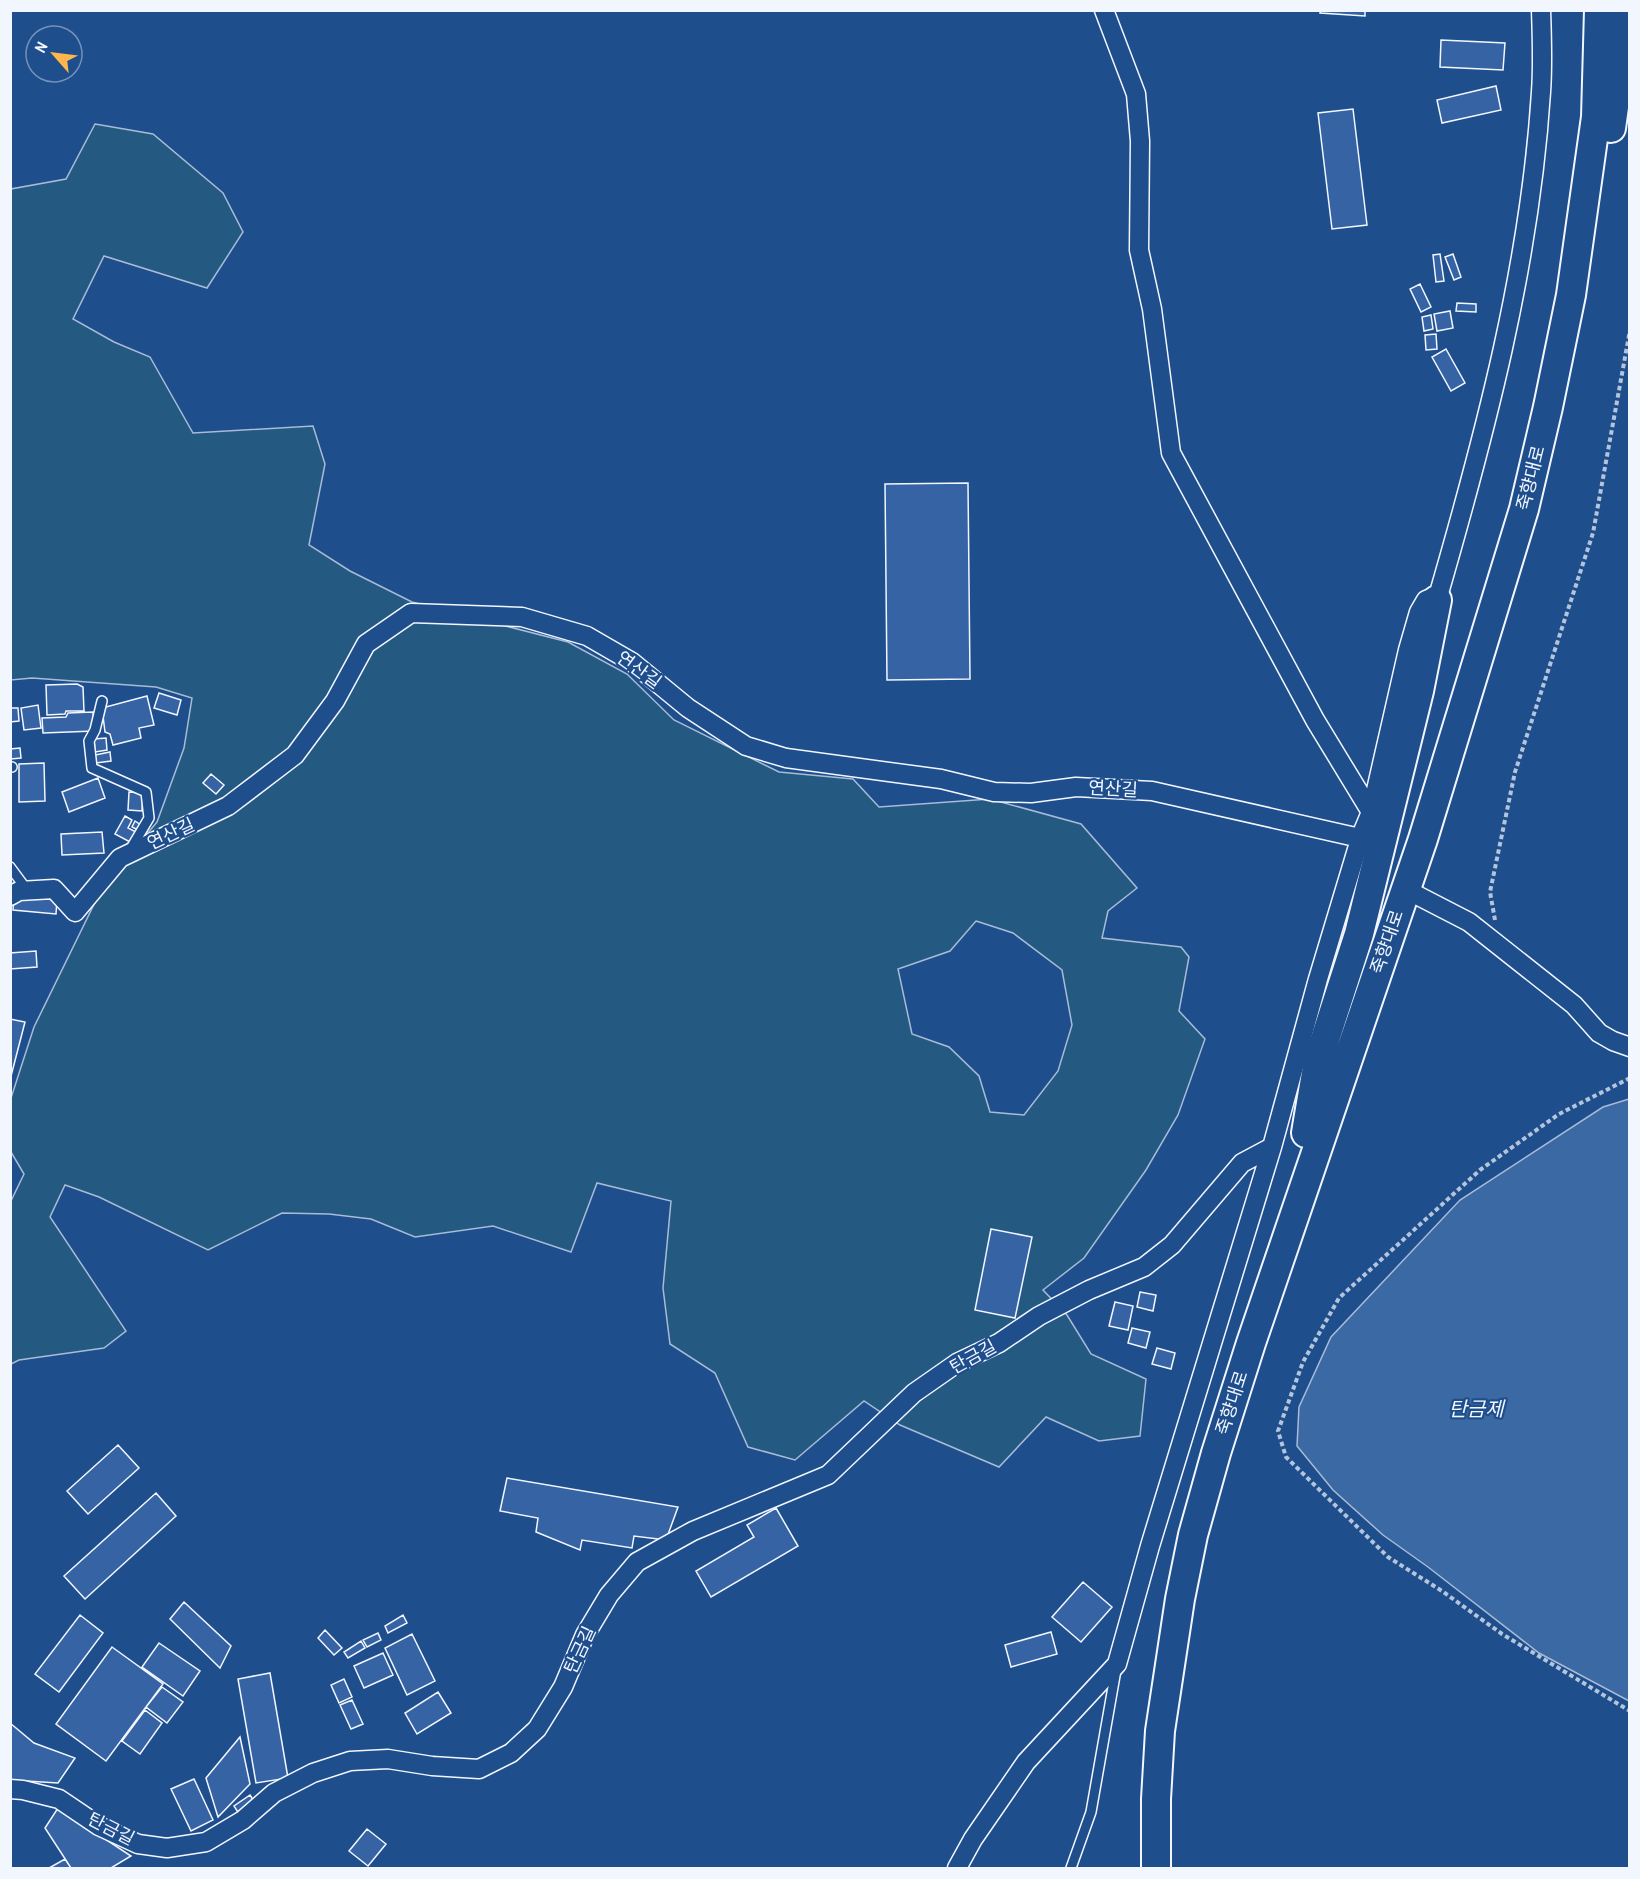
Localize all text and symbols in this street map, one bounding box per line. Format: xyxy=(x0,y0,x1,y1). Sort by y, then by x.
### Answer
north arrow xyxy=(24,24,84,84)
text: N xyxy=(29,38,53,56)
street label: 죽향대로 xyxy=(1510,443,1551,513)
street label: 연산길 xyxy=(612,645,667,694)
street label: 연산길 xyxy=(1088,775,1138,802)
street label: 연산길 xyxy=(143,812,199,855)
street label: 죽향대로 xyxy=(1364,906,1409,977)
street label: 탄금길 xyxy=(945,1334,1001,1380)
street label: 죽향대로 xyxy=(1209,1367,1254,1438)
water label: 탄금제 xyxy=(1448,1395,1506,1422)
street label: 탄금길 xyxy=(558,1622,601,1678)
street label: 탄금길 xyxy=(83,1806,139,1851)

